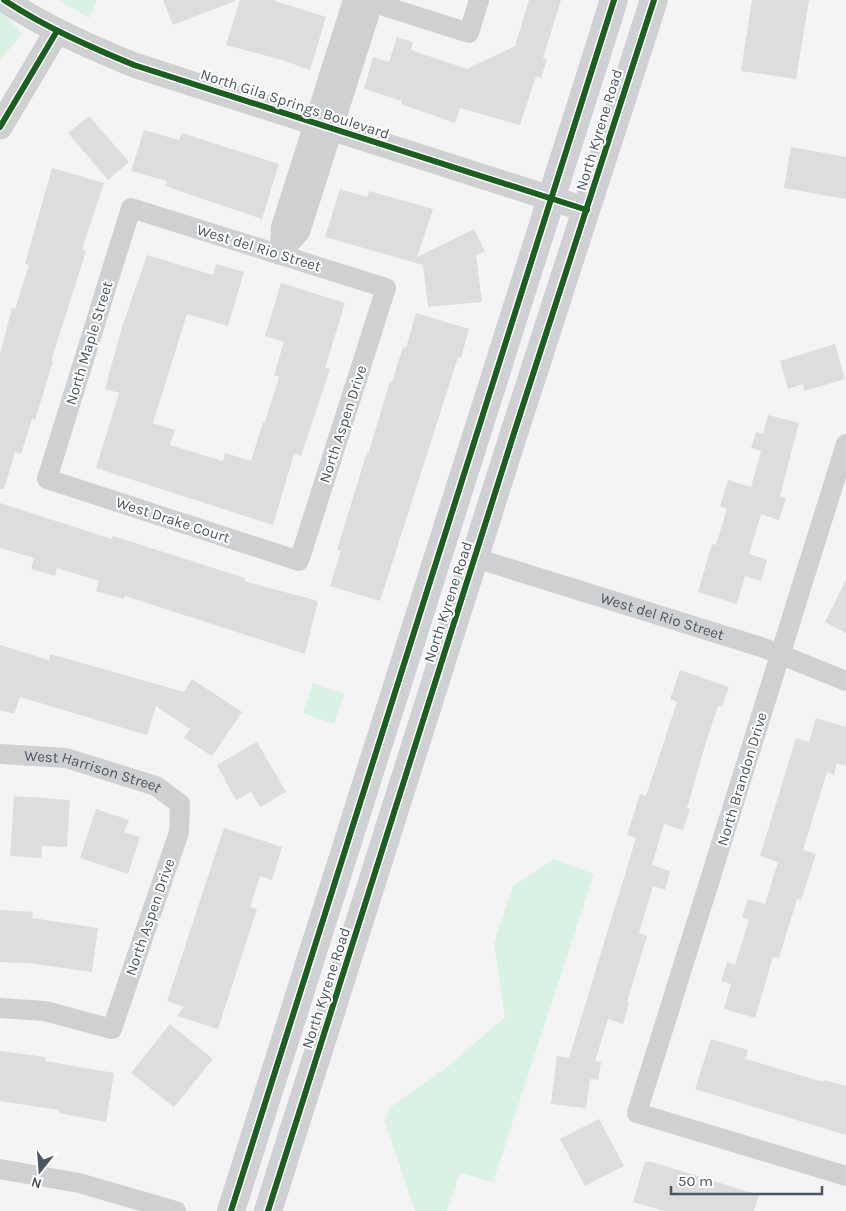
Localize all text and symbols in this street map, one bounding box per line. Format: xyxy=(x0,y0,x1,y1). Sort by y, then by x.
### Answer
street label: North Gila Springs Boulevard xyxy=(198,65,392,143)
street label: North Kyrene Road xyxy=(572,67,626,193)
street label: West del Rio Street xyxy=(195,221,323,276)
street label: North Maple Street xyxy=(62,279,116,407)
street label: North Aspen Drive xyxy=(315,363,371,485)
street label: West Drake Court xyxy=(114,493,232,547)
street label: North Kyrene Road xyxy=(420,539,476,665)
street label: West del Rio Street xyxy=(598,589,727,644)
street label: North Brandon Drive xyxy=(713,710,771,848)
street label: West Harrison Street xyxy=(24,746,166,797)
street label: North Aspen Drive xyxy=(122,856,178,978)
street label: North Kyrene Road xyxy=(298,925,354,1051)
north arrow xyxy=(15,1146,65,1196)
scale bar xyxy=(671,1164,822,1196)
text: 50 m xyxy=(678,1172,713,1190)
text: N xyxy=(29,1173,44,1193)

